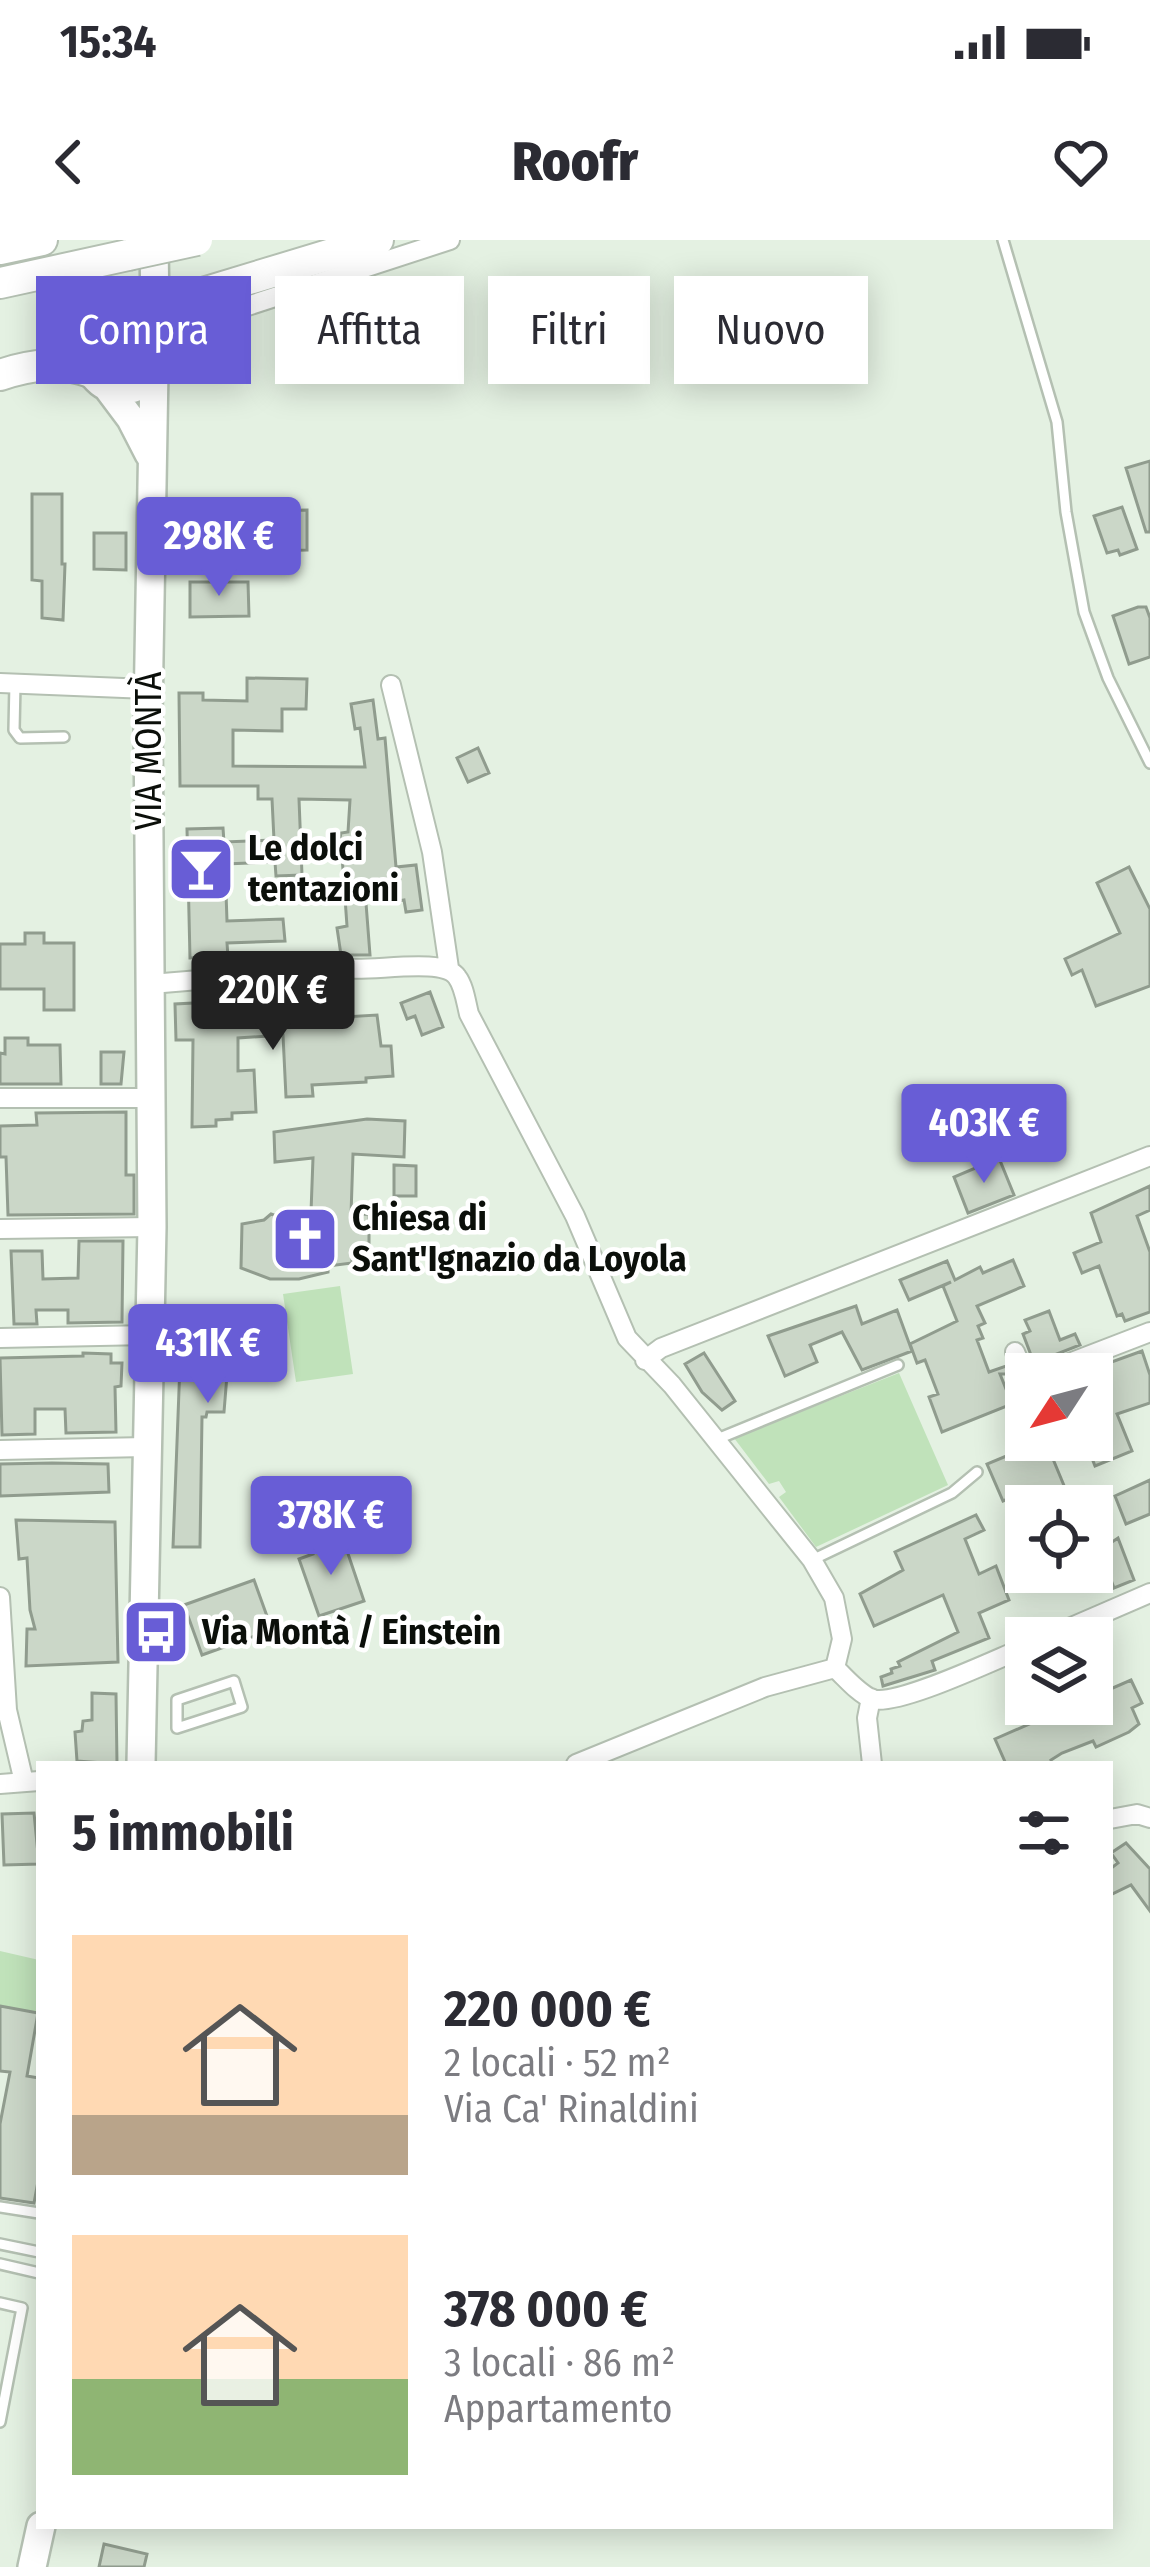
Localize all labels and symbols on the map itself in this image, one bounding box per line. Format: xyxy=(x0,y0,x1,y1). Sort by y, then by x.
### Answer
pin: 298K € xyxy=(121,497,317,599)
street label: VIA MONTÀ xyxy=(126,672,171,830)
place label: Le dolci tentazioni xyxy=(248,826,399,911)
bar icon: Le dolci tentazioni xyxy=(166,834,236,904)
pin: 220K € xyxy=(175,951,371,1053)
pin: 403K € xyxy=(886,1084,1082,1186)
place label: Chiesa di Sant'Ignazio da Loyola xyxy=(352,1196,687,1281)
church icon: Chiesa di Sant'Ignazio da Loyola xyxy=(270,1204,340,1274)
pin: 431K € xyxy=(110,1304,306,1406)
north arrow xyxy=(1005,1353,1113,1461)
pin: 378K € xyxy=(233,1476,429,1578)
bus stop icon: Via Montà / Einstein xyxy=(121,1597,191,1667)
place label: Via Montà / Einstein xyxy=(201,1610,501,1654)

